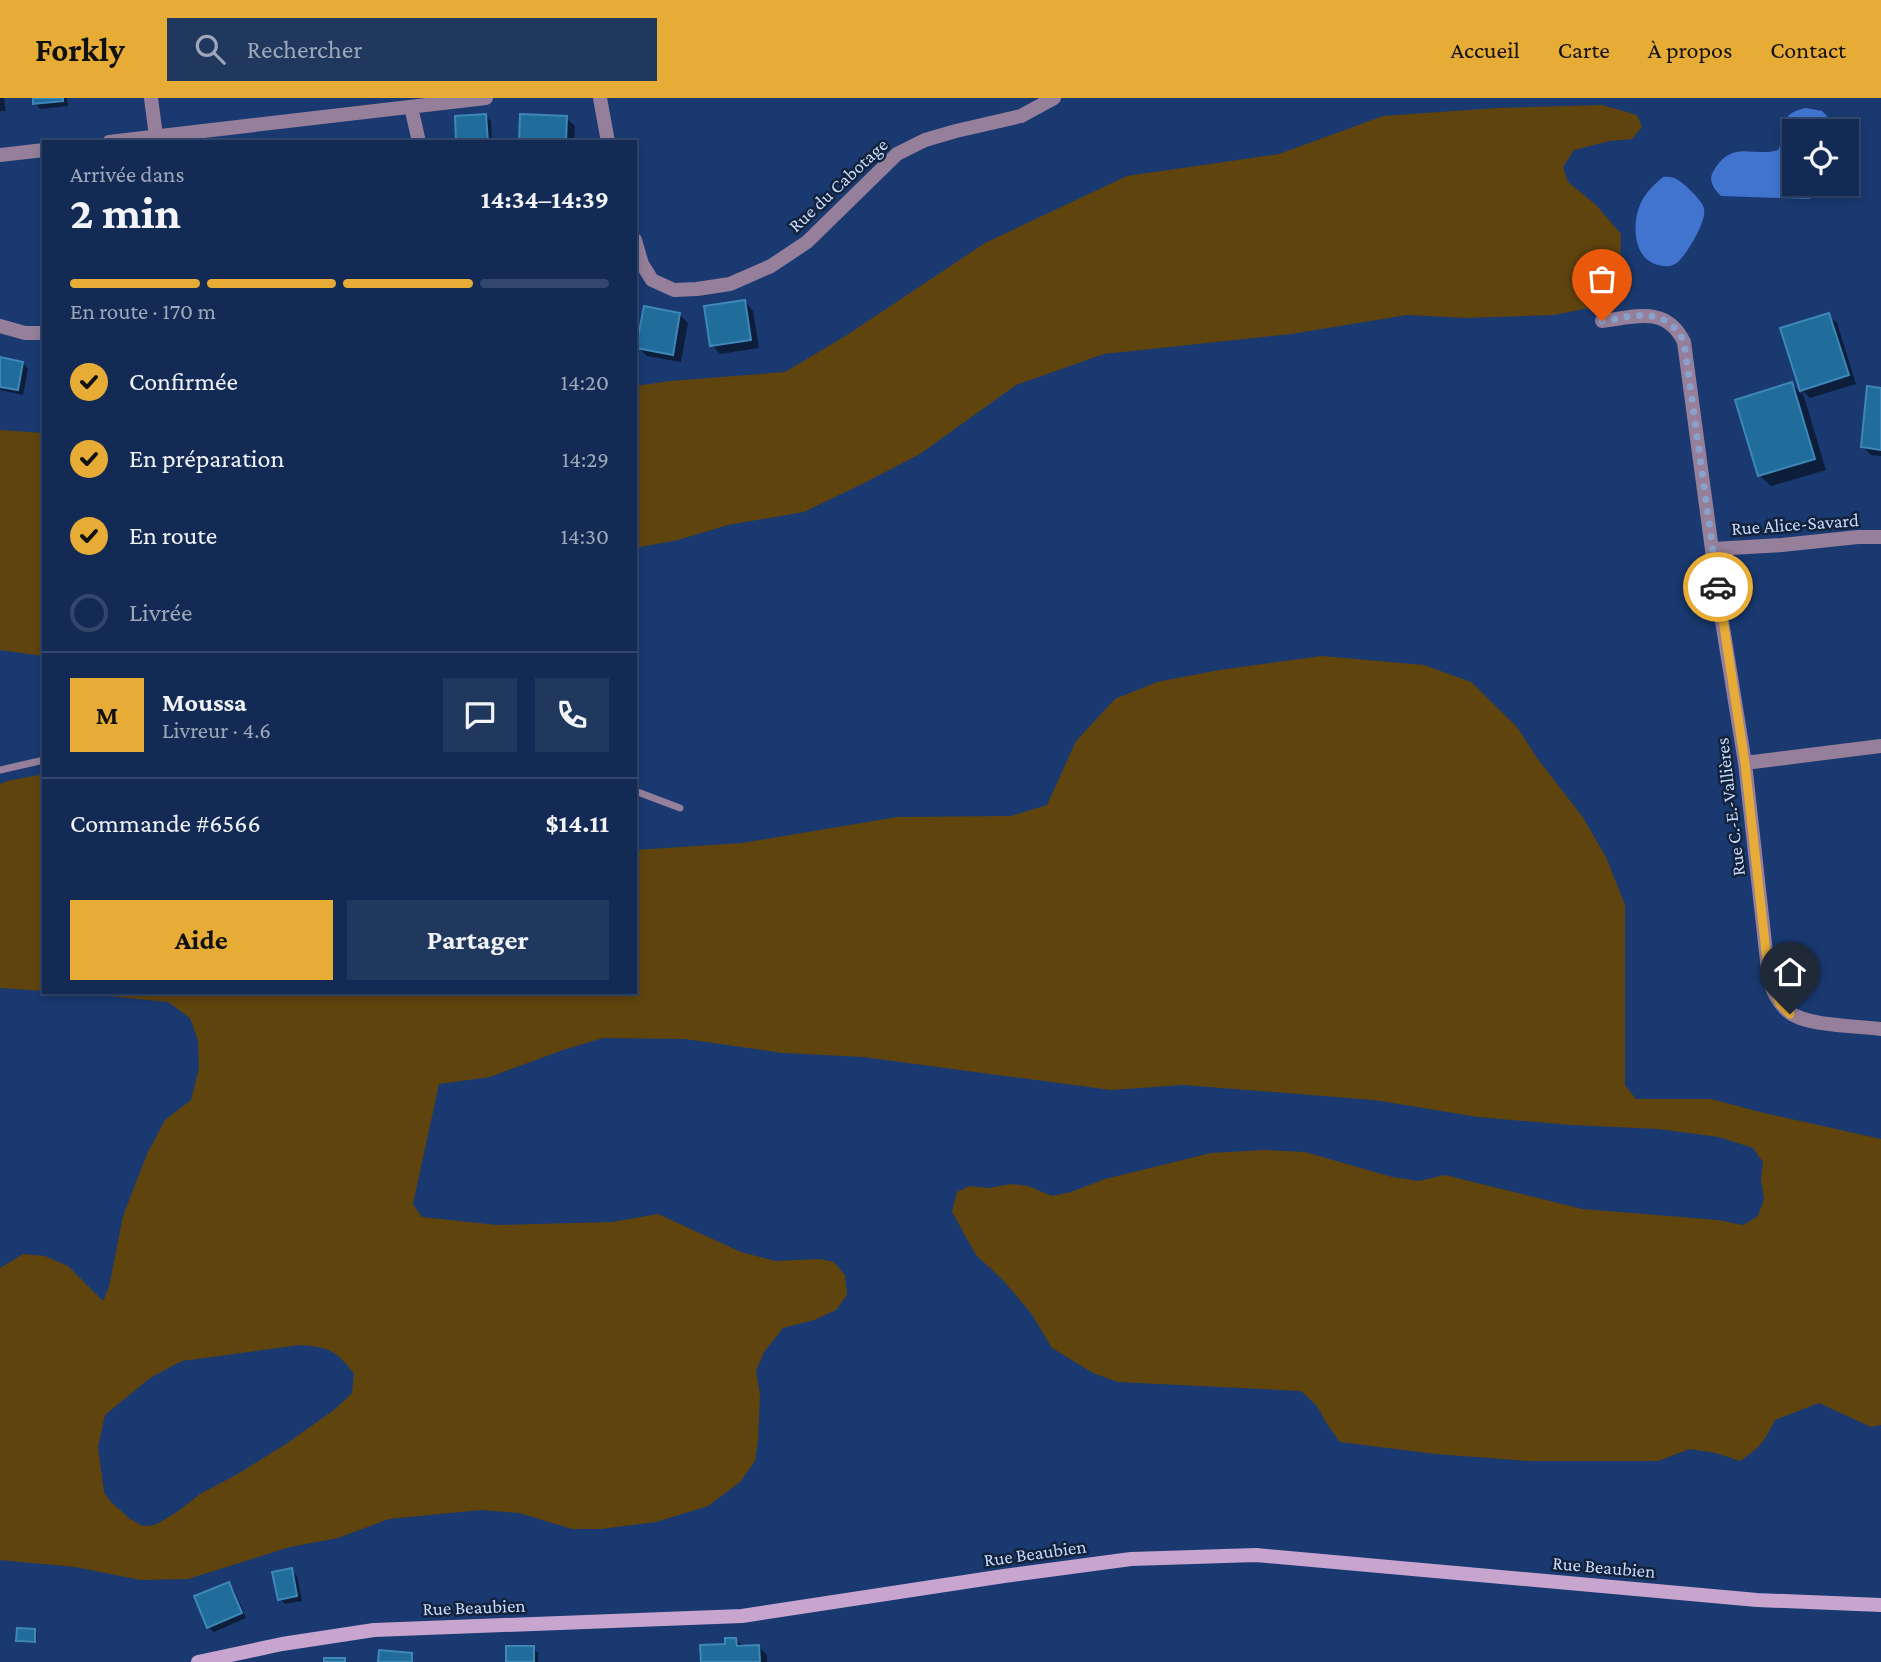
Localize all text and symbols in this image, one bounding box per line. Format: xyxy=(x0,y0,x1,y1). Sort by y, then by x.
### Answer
search box xyxy=(167,18,657,81)
icon: search xyxy=(191,30,229,68)
text: Forkly xyxy=(35,31,125,68)
text: Rechercher xyxy=(247,35,362,64)
text: Accueil xyxy=(1450,36,1520,63)
text: Carte xyxy=(1558,36,1610,63)
text: À propos xyxy=(1648,36,1732,63)
text: Contact xyxy=(1770,36,1846,63)
map controls xyxy=(1782,119,1859,196)
button: locate xyxy=(1782,119,1859,196)
street label: Rue du Cabotage xyxy=(784,134,892,236)
text: Arrivée dans xyxy=(70,161,185,187)
text: 14:34–14:39 xyxy=(481,185,609,214)
text: 2 min xyxy=(70,187,181,238)
pin xyxy=(1572,249,1632,321)
icon: bag xyxy=(1583,260,1621,298)
text: En route · 170 m xyxy=(70,298,216,324)
icon: check xyxy=(70,363,108,401)
text: Confirmée xyxy=(129,367,238,396)
text: 14:20 xyxy=(560,369,609,395)
icon: check xyxy=(70,440,108,478)
text: En préparation xyxy=(129,444,284,473)
text: 14:29 xyxy=(562,446,609,472)
street label: Rue Alice-Savard xyxy=(1731,509,1859,539)
icon: check xyxy=(70,517,108,555)
text: En route xyxy=(129,521,217,550)
text: 14:30 xyxy=(560,523,609,549)
courier xyxy=(1683,552,1753,622)
icon: car xyxy=(1699,568,1737,606)
text: Livrée xyxy=(129,598,192,627)
button: chat xyxy=(443,678,517,752)
button: phone xyxy=(535,678,609,752)
text: Moussa xyxy=(162,688,247,717)
text: M xyxy=(96,701,118,730)
text: Livreur · 4.6 xyxy=(162,717,271,743)
street label: Rue C.-E.-Vallières xyxy=(1711,737,1749,877)
text: Commande #6566 xyxy=(70,809,261,838)
text: $14.11 xyxy=(546,809,609,838)
button: Aide xyxy=(70,900,333,980)
button: Partager xyxy=(347,900,609,980)
pin xyxy=(1760,942,1820,1014)
icon: home xyxy=(1771,953,1809,991)
street label: Rue Beaubien xyxy=(982,1535,1088,1571)
street label: Rue Beaubien xyxy=(1552,1552,1656,1582)
street label: Rue Beaubien xyxy=(422,1595,526,1619)

